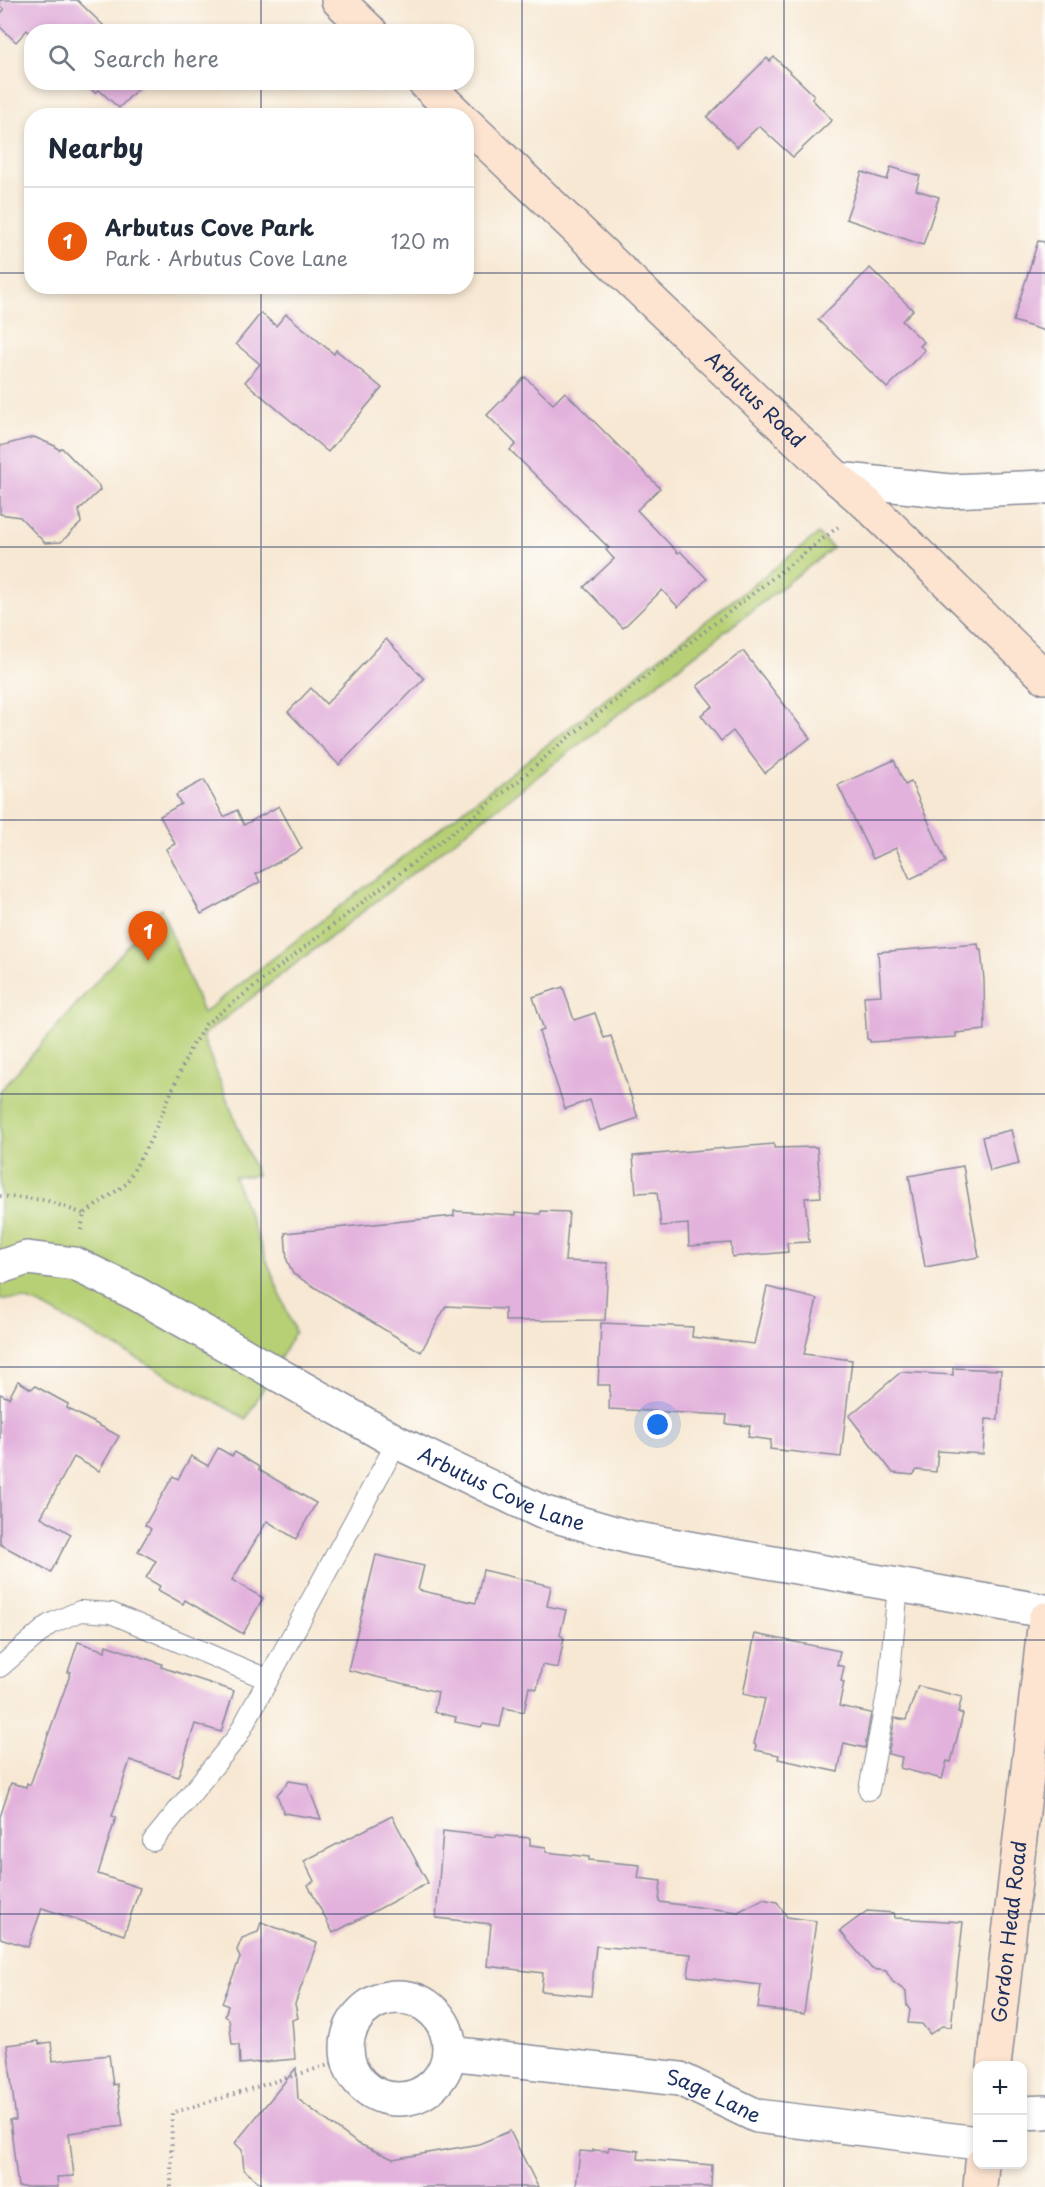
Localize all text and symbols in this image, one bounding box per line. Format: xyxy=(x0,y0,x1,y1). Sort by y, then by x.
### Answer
search box xyxy=(24,24,474,90)
icon: search xyxy=(45,41,78,74)
text: Search here xyxy=(93,41,219,74)
text: Nearby xyxy=(48,128,143,167)
text: Arbutus Cove Park xyxy=(105,210,314,243)
text: 1 xyxy=(63,226,72,256)
text: 120 m xyxy=(391,226,450,256)
text: Park · Arbutus Cove Lane xyxy=(105,243,348,273)
street label: Arbutus Road xyxy=(699,344,812,454)
pin: 1 xyxy=(128,912,168,961)
your location xyxy=(643,1410,672,1439)
street label: Arbutus Cove Lane xyxy=(414,1439,589,1538)
street label: Gordon Head Road xyxy=(983,1839,1034,2024)
map controls xyxy=(973,2061,1027,2169)
button: + xyxy=(973,2061,1027,2115)
street label: Sage Lane xyxy=(665,2062,766,2130)
button: − xyxy=(973,2115,1027,2169)

